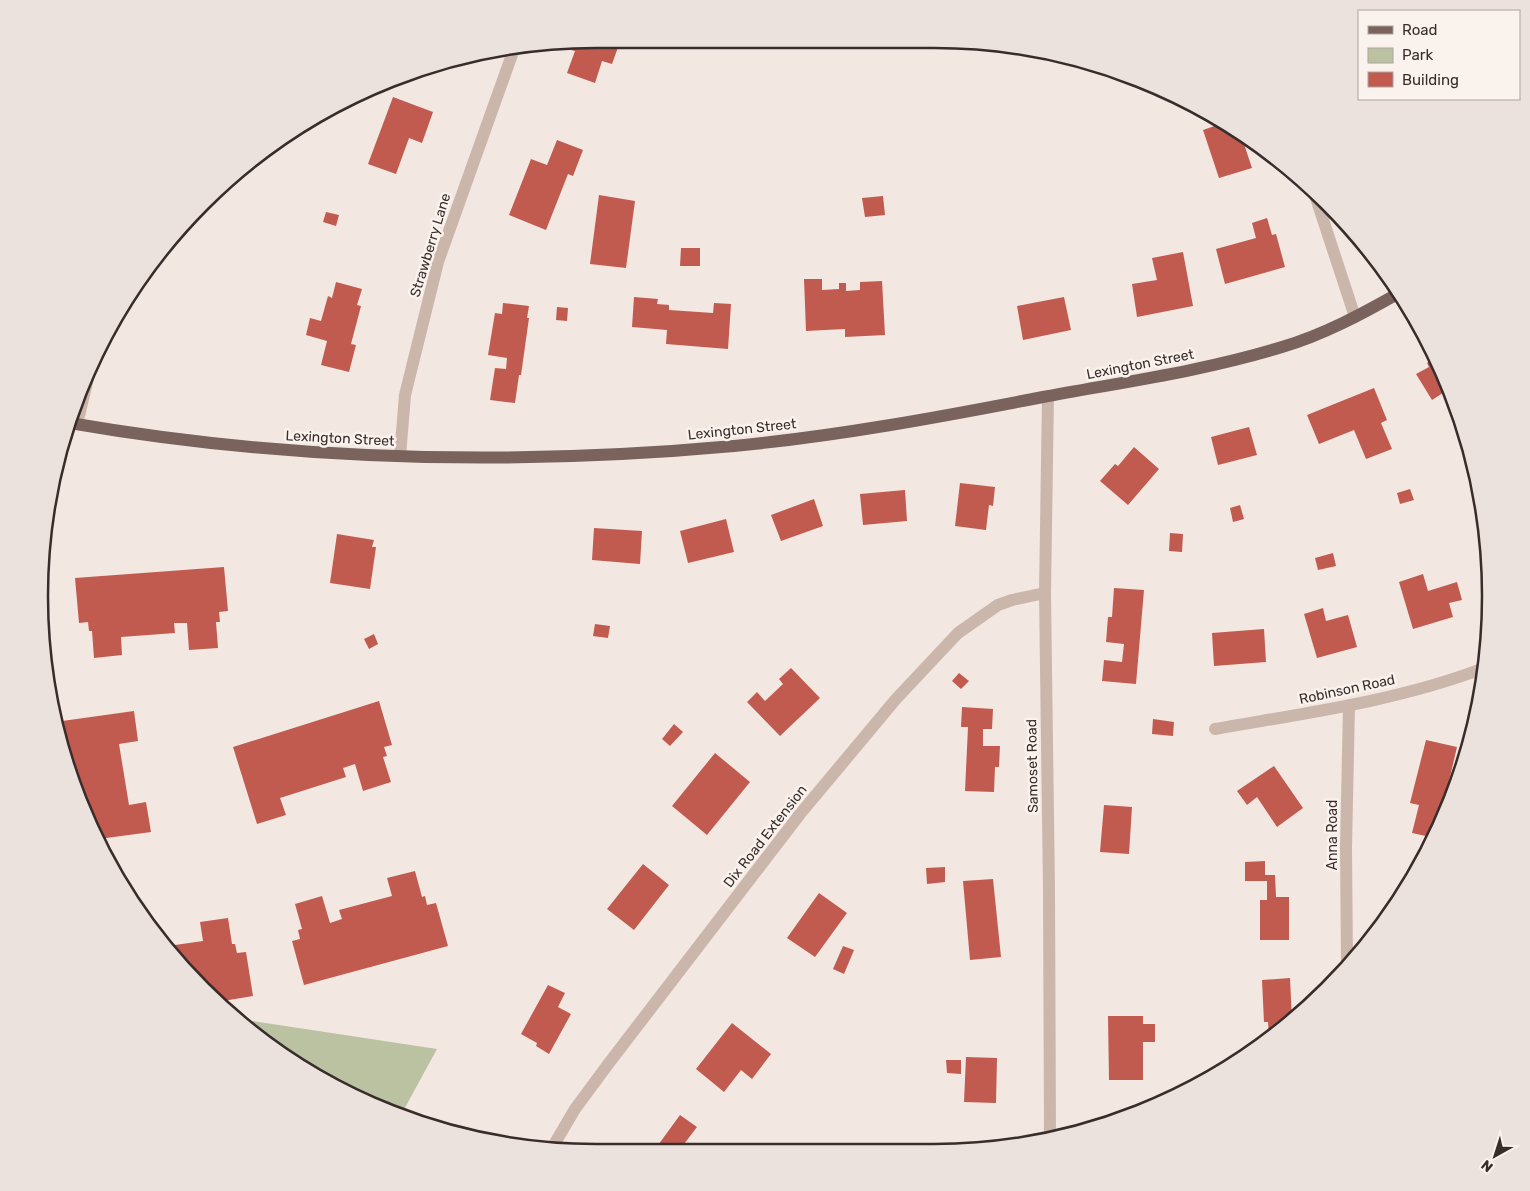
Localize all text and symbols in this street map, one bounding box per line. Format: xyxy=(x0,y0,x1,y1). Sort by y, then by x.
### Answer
legend xyxy=(1358,10,1520,100)
text: Road xyxy=(1402,21,1438,39)
text: Park xyxy=(1402,46,1433,64)
text: Building xyxy=(1402,71,1459,89)
street label: Strawberry Lane xyxy=(407,191,454,299)
street label: Lexington Street xyxy=(1085,346,1196,383)
street label: Lexington Street xyxy=(687,415,798,444)
street label: Lexington Street xyxy=(285,427,395,450)
street label: Robinson Road xyxy=(1298,671,1397,708)
street label: Samoset Road xyxy=(1023,719,1042,813)
street label: Dix Road Extension xyxy=(720,782,811,891)
street label: Anna Road xyxy=(1324,800,1341,870)
north arrow xyxy=(1470,1131,1520,1181)
text: N xyxy=(1478,1156,1496,1175)

